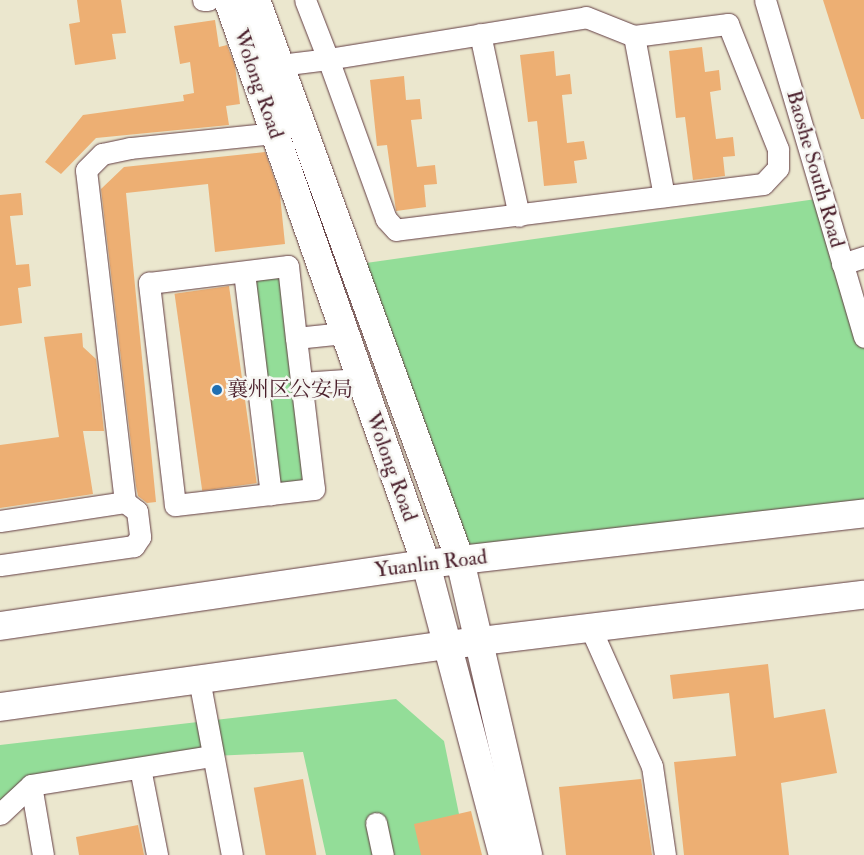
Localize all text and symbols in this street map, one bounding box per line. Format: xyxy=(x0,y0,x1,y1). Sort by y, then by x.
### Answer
street label: Wolong Road xyxy=(227,26,289,142)
street label: Baoshe South Road xyxy=(780,87,850,251)
place label: 襄州区公安局 xyxy=(227,377,353,403)
marker: 襄州区公安局 xyxy=(211,384,223,396)
street label: Wolong Road xyxy=(360,409,422,525)
street label: Yuanlin Road xyxy=(373,545,489,583)

